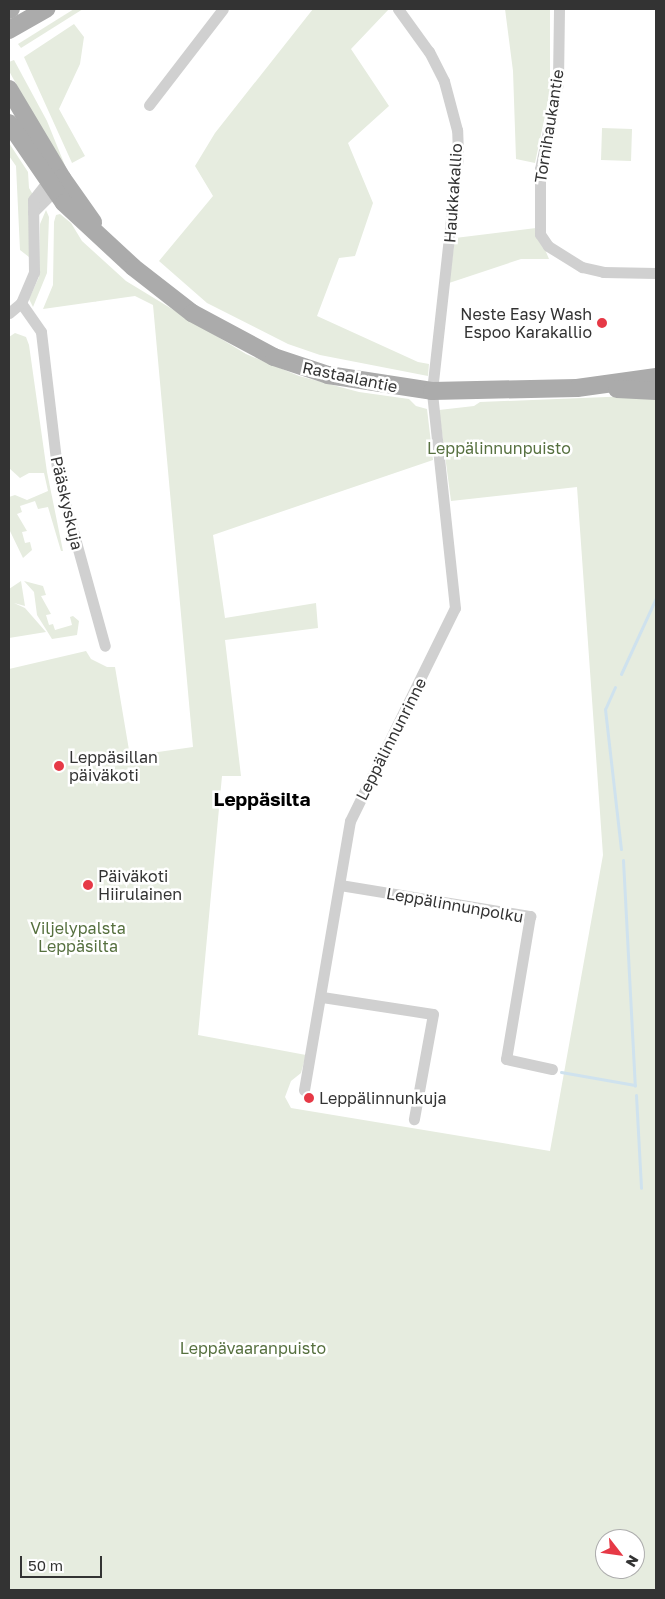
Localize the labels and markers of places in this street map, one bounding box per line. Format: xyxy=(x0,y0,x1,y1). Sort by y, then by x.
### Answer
place label: Neste Easy Wash Espoo Karakallio xyxy=(460,304,592,342)
marker: Neste Easy Wash Espoo Karakallio xyxy=(596,317,608,329)
place label: Leppäsillan päiväkoti xyxy=(69,747,158,785)
marker: Leppäsillan päiväkoti xyxy=(53,760,65,772)
place label: Päiväkoti Hiirulainen xyxy=(98,866,182,904)
marker: Päiväkoti Hiirulainen xyxy=(82,879,94,891)
place label: Leppälinnunkuja xyxy=(319,1088,447,1108)
marker: Leppälinnunkuja xyxy=(303,1092,315,1104)

